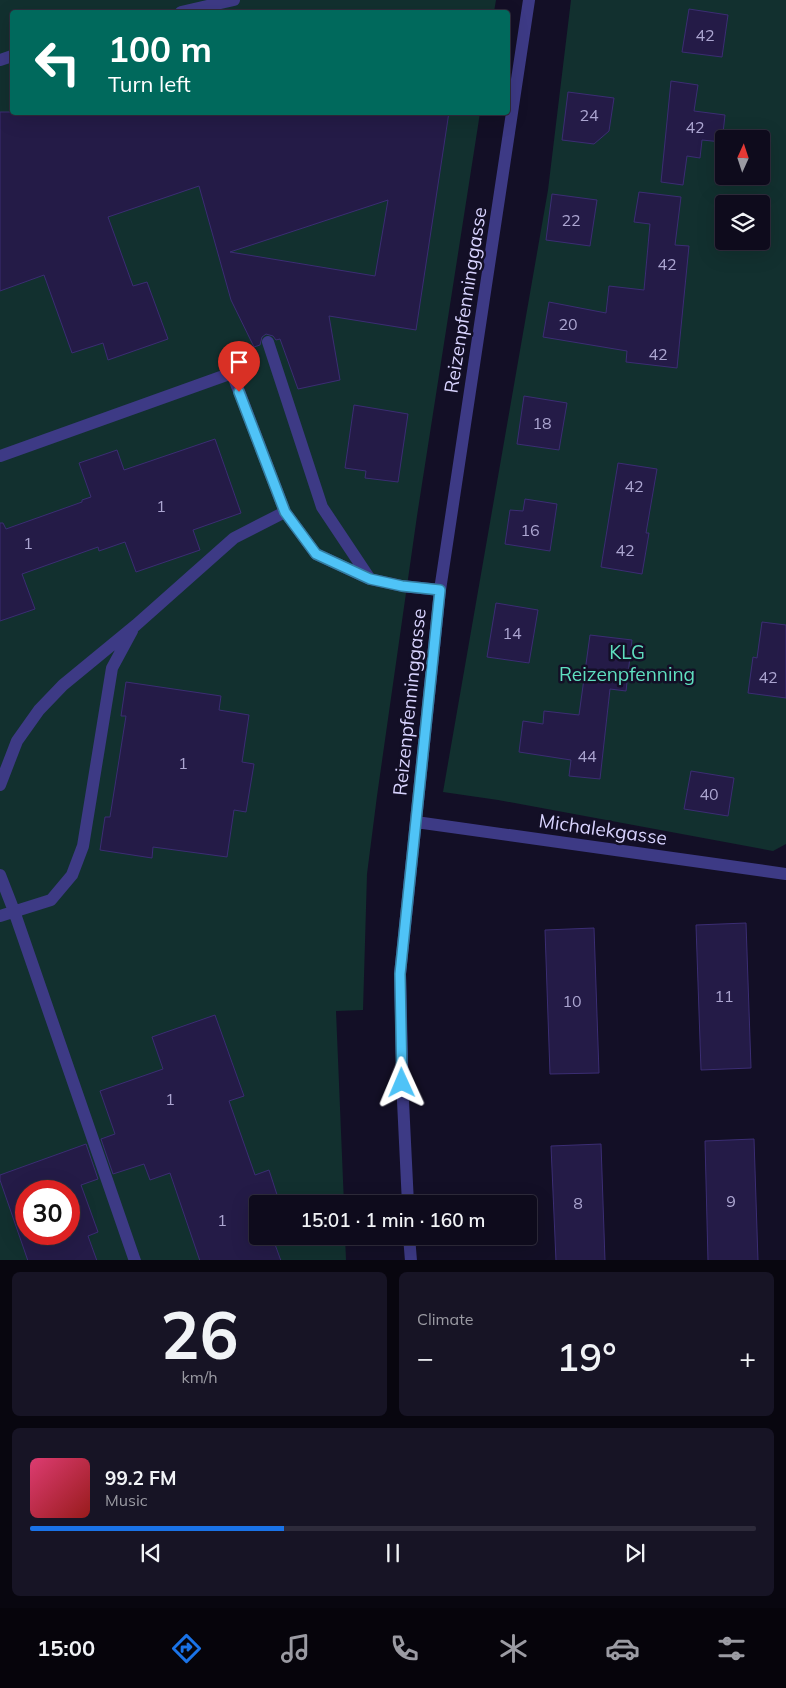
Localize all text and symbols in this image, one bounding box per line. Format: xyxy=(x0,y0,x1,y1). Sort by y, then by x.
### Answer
house number: 42 xyxy=(695,25,715,45)
text: 100 m xyxy=(108,27,212,71)
icon: left xyxy=(25,30,90,95)
text: Turn left xyxy=(108,70,191,98)
house number: 24 xyxy=(579,105,599,125)
house number: 42 xyxy=(685,117,705,137)
north arrow xyxy=(715,130,770,185)
map controls xyxy=(715,130,770,250)
button: layers xyxy=(715,195,770,250)
street label: Reizenpfenninggasse xyxy=(438,205,492,395)
house number: 22 xyxy=(561,210,581,230)
house number: 42 xyxy=(657,254,677,274)
house number: 20 xyxy=(558,314,578,334)
pin xyxy=(218,341,260,392)
house number: 42 xyxy=(648,344,668,364)
icon: arrive xyxy=(225,348,253,376)
house number: 18 xyxy=(532,413,552,433)
house number: 42 xyxy=(624,476,644,496)
house number: 1 xyxy=(156,496,166,516)
house number: 16 xyxy=(520,520,540,540)
house number: 1 xyxy=(23,533,33,553)
house number: 42 xyxy=(615,540,635,560)
street label: Reizenpfenninggasse xyxy=(387,607,431,797)
house number: 14 xyxy=(502,623,522,643)
park label: KLG Reizenpfenning xyxy=(559,640,695,686)
house number: 42 xyxy=(758,667,778,687)
house number: 44 xyxy=(577,746,597,766)
house number: 1 xyxy=(178,753,188,773)
house number: 40 xyxy=(699,784,719,804)
street label: Michalekgasse xyxy=(537,808,669,850)
house number: 11 xyxy=(714,986,734,1006)
house number: 10 xyxy=(562,991,582,1011)
position arrow xyxy=(375,1056,427,1108)
house number: 1 xyxy=(165,1089,175,1109)
speed limit sign: 30 xyxy=(15,1180,80,1245)
house number: 9 xyxy=(726,1191,736,1211)
house number: 8 xyxy=(573,1193,583,1213)
text: 15:01 · 1 min · 160 m xyxy=(300,1208,486,1232)
house number: 1 xyxy=(217,1210,227,1230)
text: 26 xyxy=(160,1294,239,1375)
text: Climate xyxy=(417,1309,473,1329)
text: 19° xyxy=(557,1333,616,1381)
text: − xyxy=(417,1340,434,1375)
text: + xyxy=(739,1340,756,1375)
text: km/h xyxy=(181,1367,218,1387)
text: 99.2 FM xyxy=(105,1466,177,1490)
text: Music xyxy=(105,1490,148,1510)
icon: previous xyxy=(137,1539,165,1567)
icon: pause xyxy=(379,1539,407,1567)
icon: next xyxy=(621,1539,649,1567)
icon: directions xyxy=(169,1631,204,1666)
icon: music xyxy=(278,1631,313,1666)
icon: phone xyxy=(387,1631,422,1666)
icon: climate xyxy=(496,1631,531,1666)
icon: car xyxy=(605,1631,640,1666)
icon: filters xyxy=(714,1631,749,1666)
text: 15:00 xyxy=(37,1634,95,1662)

